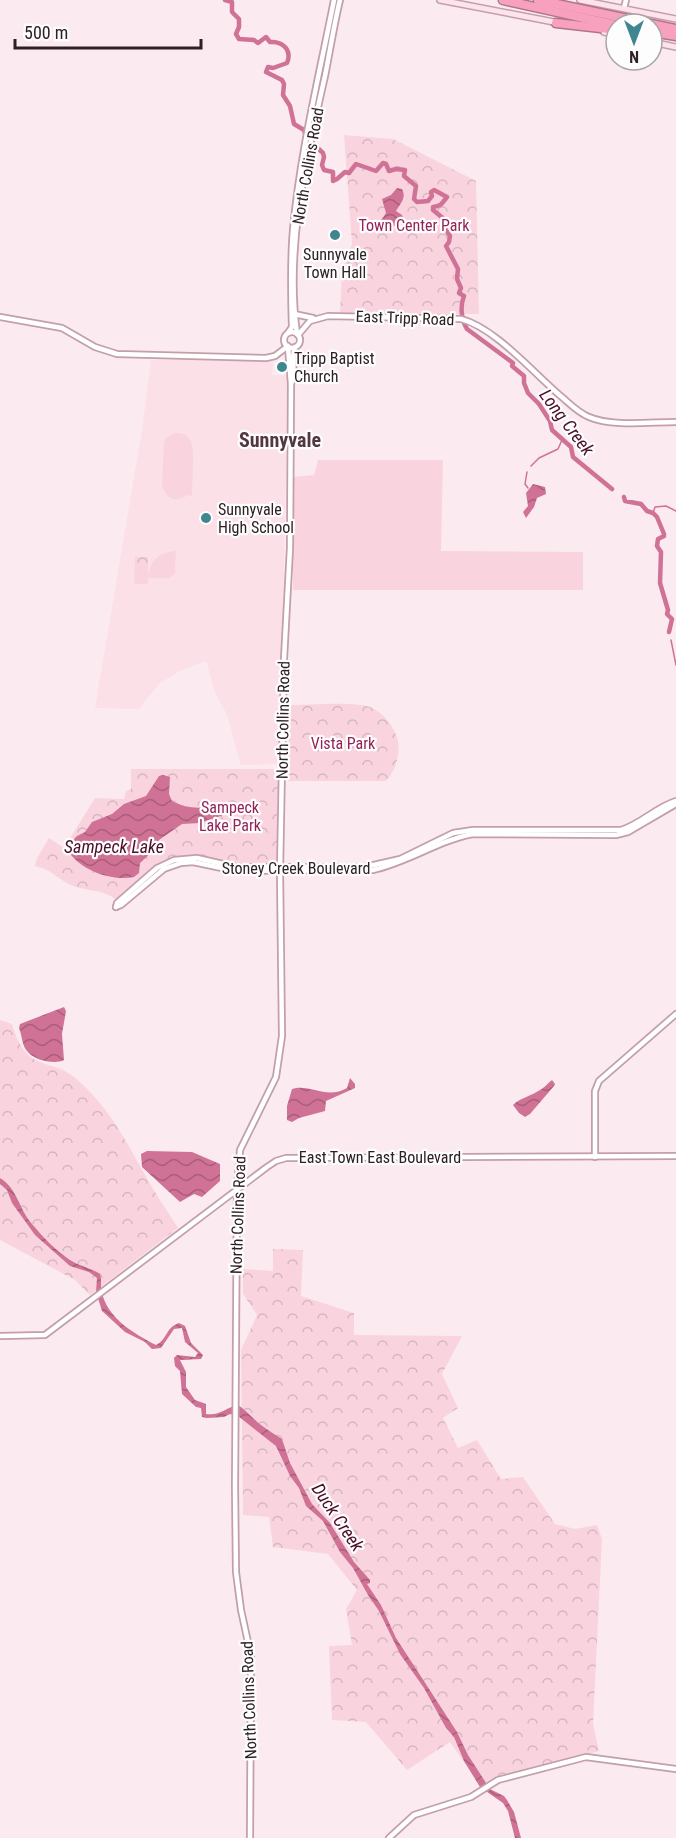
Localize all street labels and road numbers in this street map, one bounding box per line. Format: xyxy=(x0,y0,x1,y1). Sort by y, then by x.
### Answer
street label: North Collins Road xyxy=(288,106,328,226)
street label: East Tripp Road xyxy=(355,307,455,329)
street label: North Collins Road xyxy=(272,661,294,779)
street label: Stoney Creek Boulevard xyxy=(222,859,370,878)
street label: East Town East Boulevard xyxy=(299,1148,461,1167)
street label: North Collins Road xyxy=(226,1156,250,1274)
street label: North Collins Road xyxy=(237,1641,261,1759)

